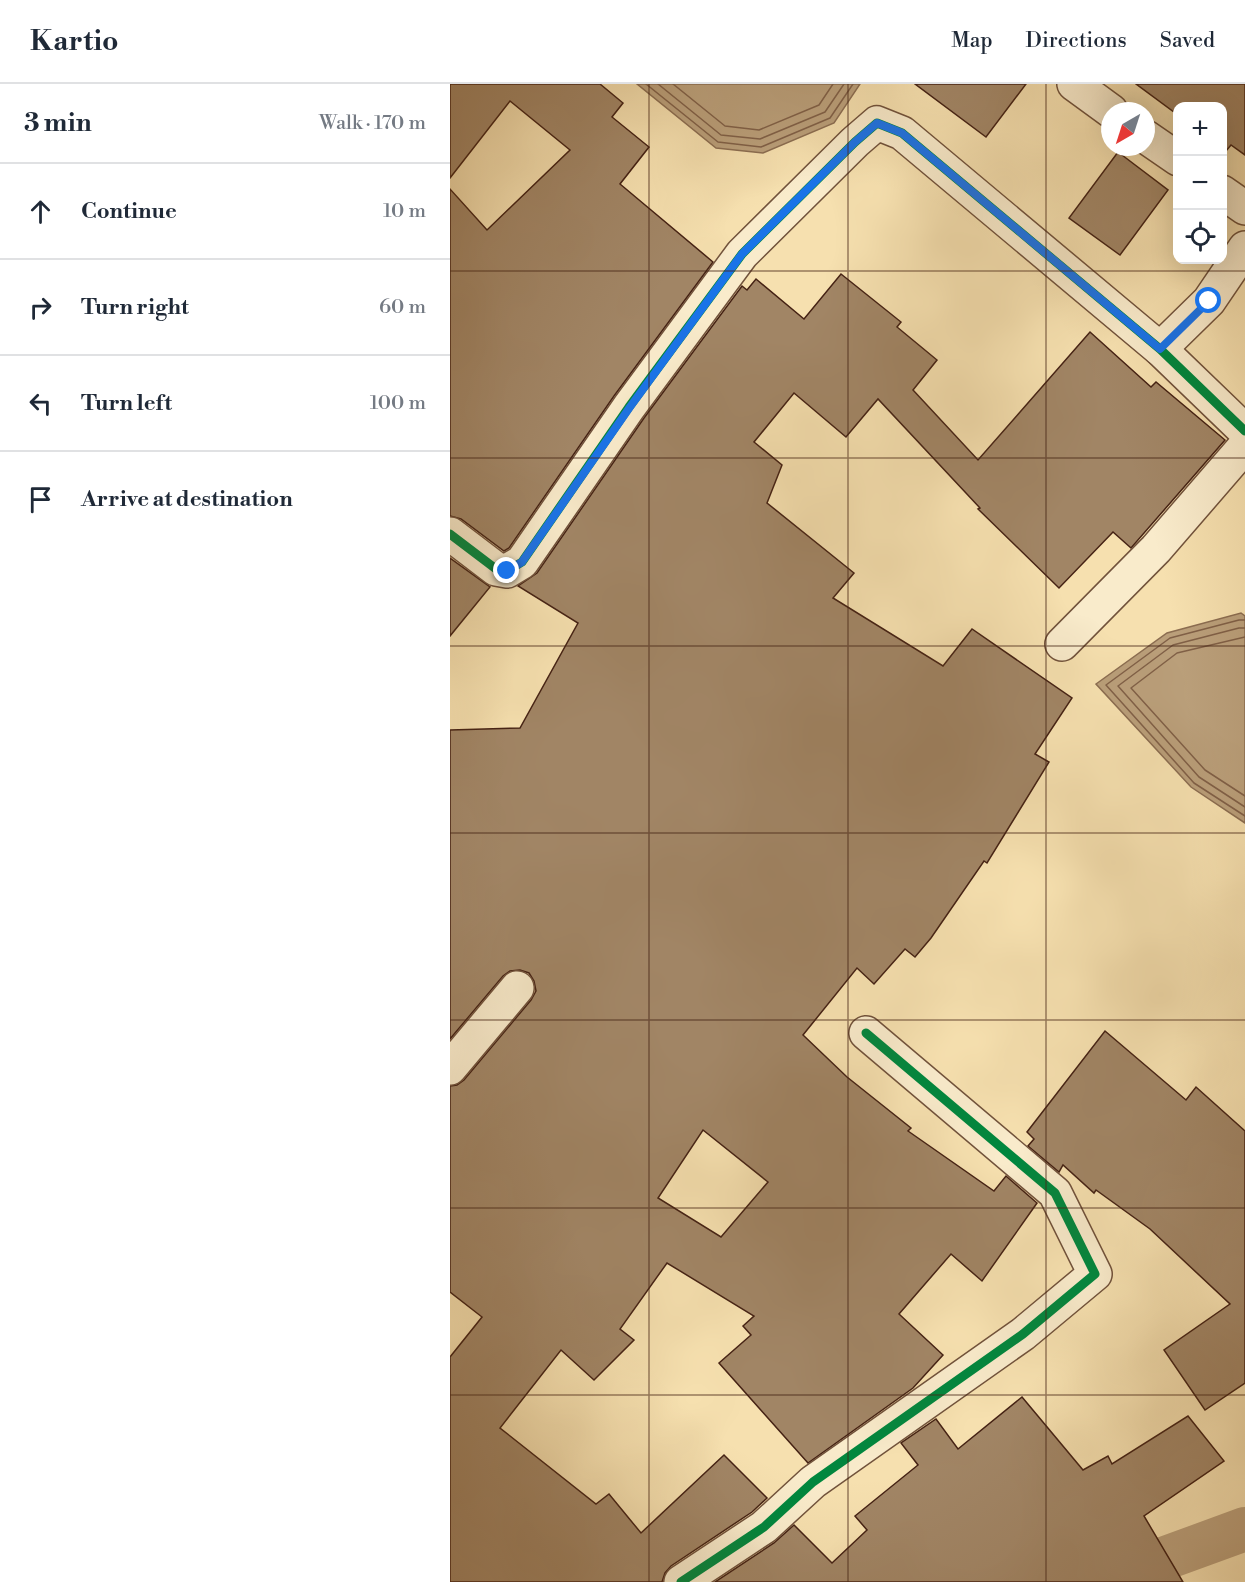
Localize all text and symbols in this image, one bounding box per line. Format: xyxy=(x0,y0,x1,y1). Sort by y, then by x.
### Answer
text: Kartio xyxy=(30,24,119,59)
text: Map xyxy=(951,28,993,54)
text: Directions xyxy=(1026,28,1127,54)
text: Saved xyxy=(1160,28,1215,54)
north arrow xyxy=(1101,102,1155,156)
map controls xyxy=(1173,102,1227,264)
button: + xyxy=(1173,102,1227,156)
text: 3 min xyxy=(24,107,92,139)
text: Walk · 170 m xyxy=(319,111,426,136)
button: − xyxy=(1173,156,1227,210)
icon: ahead xyxy=(24,195,57,228)
text: Continue xyxy=(81,198,177,225)
text: 10 m xyxy=(383,199,426,224)
button: locate xyxy=(1173,210,1227,264)
route start xyxy=(1195,287,1221,313)
icon: right xyxy=(24,291,57,324)
text: Turn right xyxy=(81,294,189,321)
text: 60 m xyxy=(379,295,426,320)
icon: left xyxy=(24,387,57,420)
text: Turn left xyxy=(81,390,172,417)
text: 100 m xyxy=(370,391,426,416)
icon: arrive xyxy=(24,483,57,516)
text: Arrive at destination xyxy=(81,486,293,513)
route end xyxy=(493,557,519,583)

